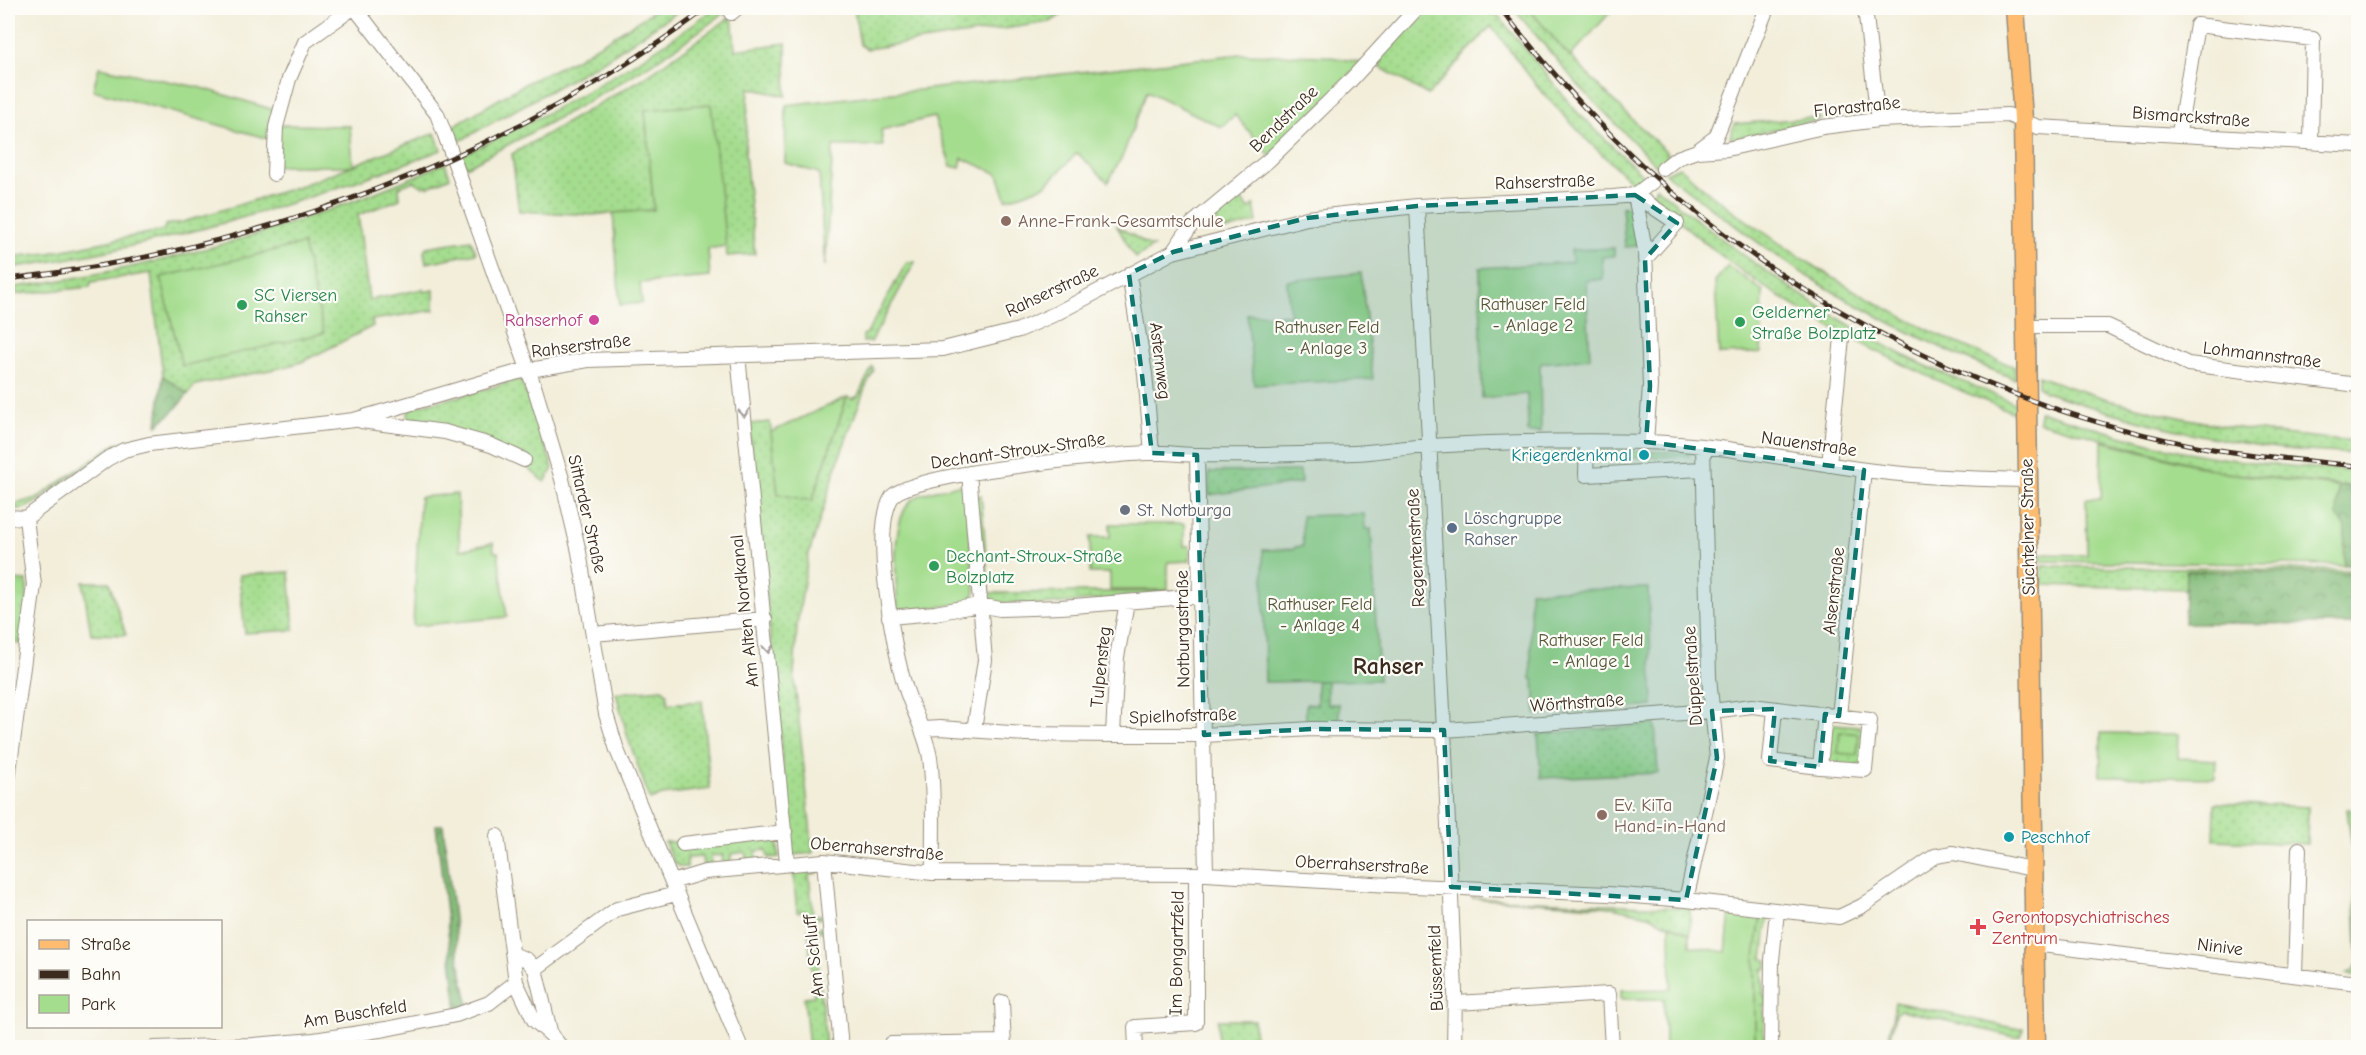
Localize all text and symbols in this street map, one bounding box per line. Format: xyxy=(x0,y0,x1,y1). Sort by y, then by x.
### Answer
street label: Bendstraße xyxy=(1245,81,1323,157)
street label: Florastraße xyxy=(1813,92,1901,122)
street label: Bismarckstraße xyxy=(2131,102,2251,132)
street label: Rahserstraße xyxy=(1495,170,1595,194)
place label: Anne-Frank-Gesamtschule xyxy=(1018,211,1224,232)
marker: Anne-Frank-Gesamtschule xyxy=(999,214,1013,228)
street label: Rahserstraße xyxy=(1002,260,1102,322)
place label: SC Viersen Rahser xyxy=(254,285,337,327)
park label: Rathuser Feld - Anlage 2 xyxy=(1480,294,1586,336)
marker: SC Viersen Rahser xyxy=(235,298,249,312)
place label: Gelderner Straße Bolzplatz xyxy=(1752,302,1876,344)
place label: Rahserhof xyxy=(505,310,583,331)
marker: Rahserhof xyxy=(587,313,601,327)
marker: Gelderner Straße Bolzplatz xyxy=(1733,315,1747,329)
park label: Rathuser Feld - Anlage 3 xyxy=(1274,317,1380,359)
street label: Asternweg xyxy=(1145,321,1175,401)
street label: Rahserstraße xyxy=(530,329,632,363)
street label: Lohmannstraße xyxy=(2202,337,2322,373)
one-way arrow xyxy=(737,409,750,418)
street label: Nauenstraße xyxy=(1760,427,1858,461)
street label: Dechant-Stroux-Straße xyxy=(929,428,1107,474)
place label: Kriegerdenkmal xyxy=(1511,445,1632,466)
marker: Kriegerdenkmal xyxy=(1637,448,1651,462)
street label: Sittarder Straße xyxy=(563,453,611,575)
street label: Süchtelner Straße xyxy=(2016,458,2040,596)
street label: Regentenstraße xyxy=(1402,488,1430,608)
place label: St. Notburga xyxy=(1137,500,1231,521)
marker: St. Notburga xyxy=(1118,503,1132,517)
place label: Löschgruppe Rahser xyxy=(1464,508,1562,550)
marker: Löschgruppe Rahser xyxy=(1445,521,1459,535)
street label: Am Alten Nordkanal xyxy=(727,533,763,689)
place label: Dechant-Stroux-Straße Bolzplatz xyxy=(946,546,1122,588)
street label: Alsenstraße xyxy=(1819,546,1849,636)
marker: Dechant-Stroux-Straße Bolzplatz xyxy=(927,559,941,573)
street label: Notburgastraße xyxy=(1171,570,1195,688)
park label: Rathuser Feld - Anlage 4 xyxy=(1267,594,1373,636)
street label: Tulpensteg xyxy=(1086,625,1116,709)
street label: Düppelstraße xyxy=(1679,625,1707,727)
park label: Rathuser Feld - Anlage 1 xyxy=(1538,630,1644,672)
one-way arrow xyxy=(761,645,774,654)
district label: Rahser xyxy=(1353,652,1424,680)
street label: Wörthstraße xyxy=(1530,689,1624,717)
street label: Spielhofstraße xyxy=(1129,704,1237,728)
place label: Ev. KiTa Hand-in-Hand xyxy=(1614,795,1726,837)
marker: Ev. KiTa Hand-in-Hand xyxy=(1595,808,1609,822)
place label: Peschhof xyxy=(2021,827,2090,848)
marker: Peschhof xyxy=(2002,830,2016,844)
street label: Oberrahserstraße xyxy=(809,833,945,865)
street label: Oberrahserstraße xyxy=(1295,851,1429,879)
street label: Im Bongartzfeld xyxy=(1165,890,1189,1016)
place label: Gerontopsychiatrisches Zentrum xyxy=(1992,907,2169,949)
street label: Am Schluff xyxy=(799,913,829,998)
marker: Gerontopsychiatrisches Zentrum xyxy=(1969,918,1987,936)
legend xyxy=(27,920,222,1028)
street label: Büssemfeld xyxy=(1424,924,1448,1012)
text: Straße xyxy=(81,934,131,955)
street label: Ninive xyxy=(2196,934,2244,960)
text: Bahn xyxy=(81,964,121,985)
text: Park xyxy=(81,994,116,1015)
street label: Am Buschfeld xyxy=(302,995,408,1033)

